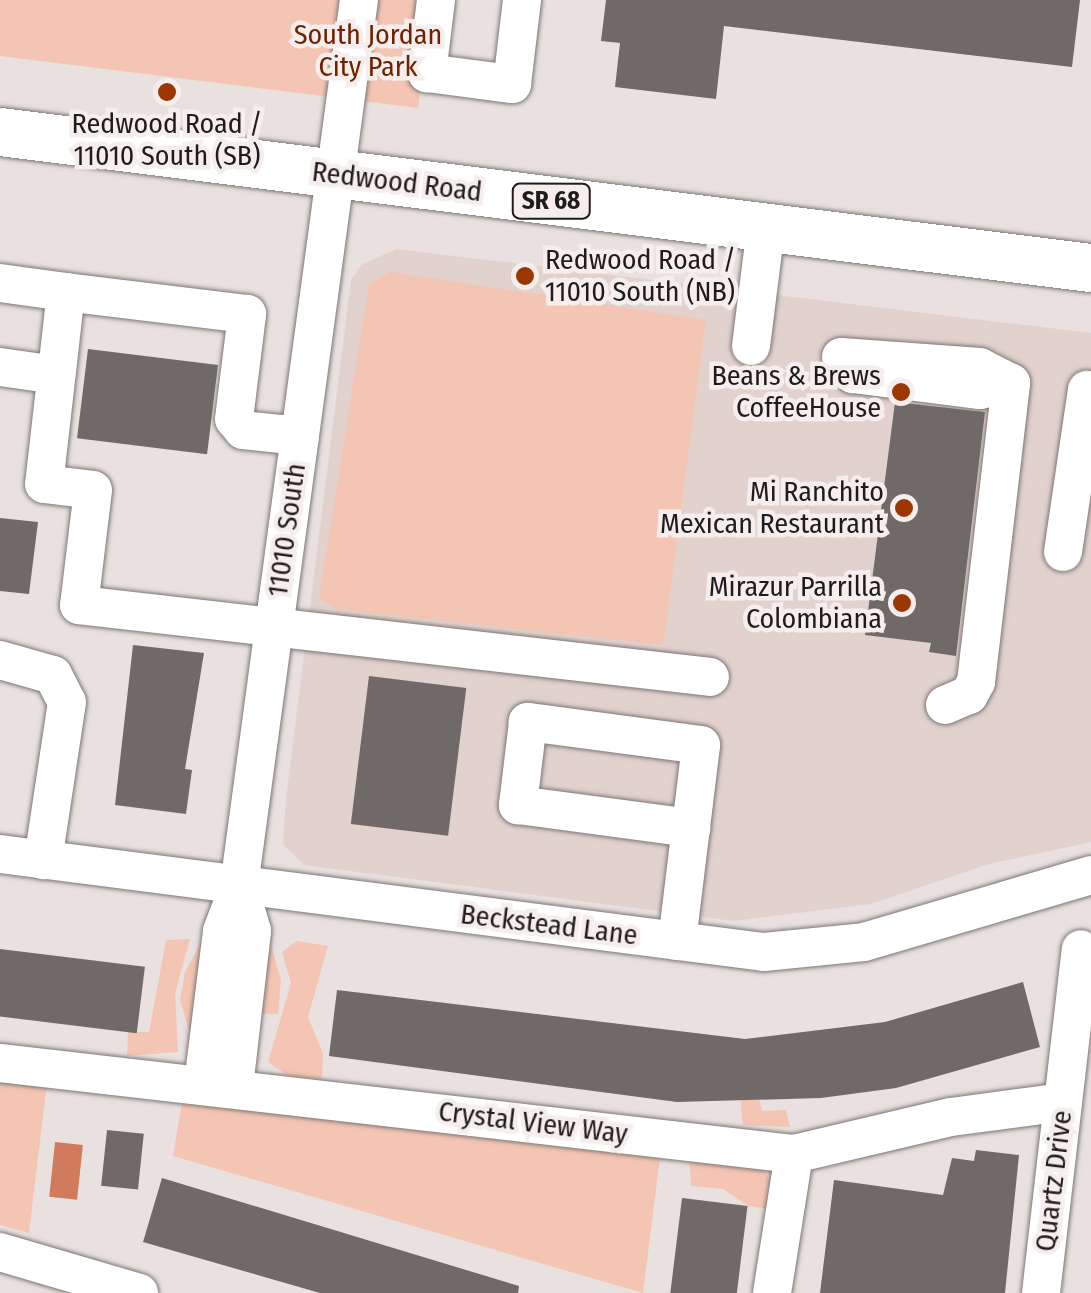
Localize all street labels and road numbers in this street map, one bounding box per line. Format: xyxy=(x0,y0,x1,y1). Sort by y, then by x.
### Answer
street label: Redwood Road xyxy=(310,155,484,209)
road number: SR 68 xyxy=(511,181,591,221)
street label: 11010 South xyxy=(261,461,313,599)
street label: Beckstead Lane xyxy=(459,897,639,953)
street label: Crystal View Way xyxy=(437,1095,629,1151)
street label: Quartz Drive xyxy=(1029,1109,1079,1253)

